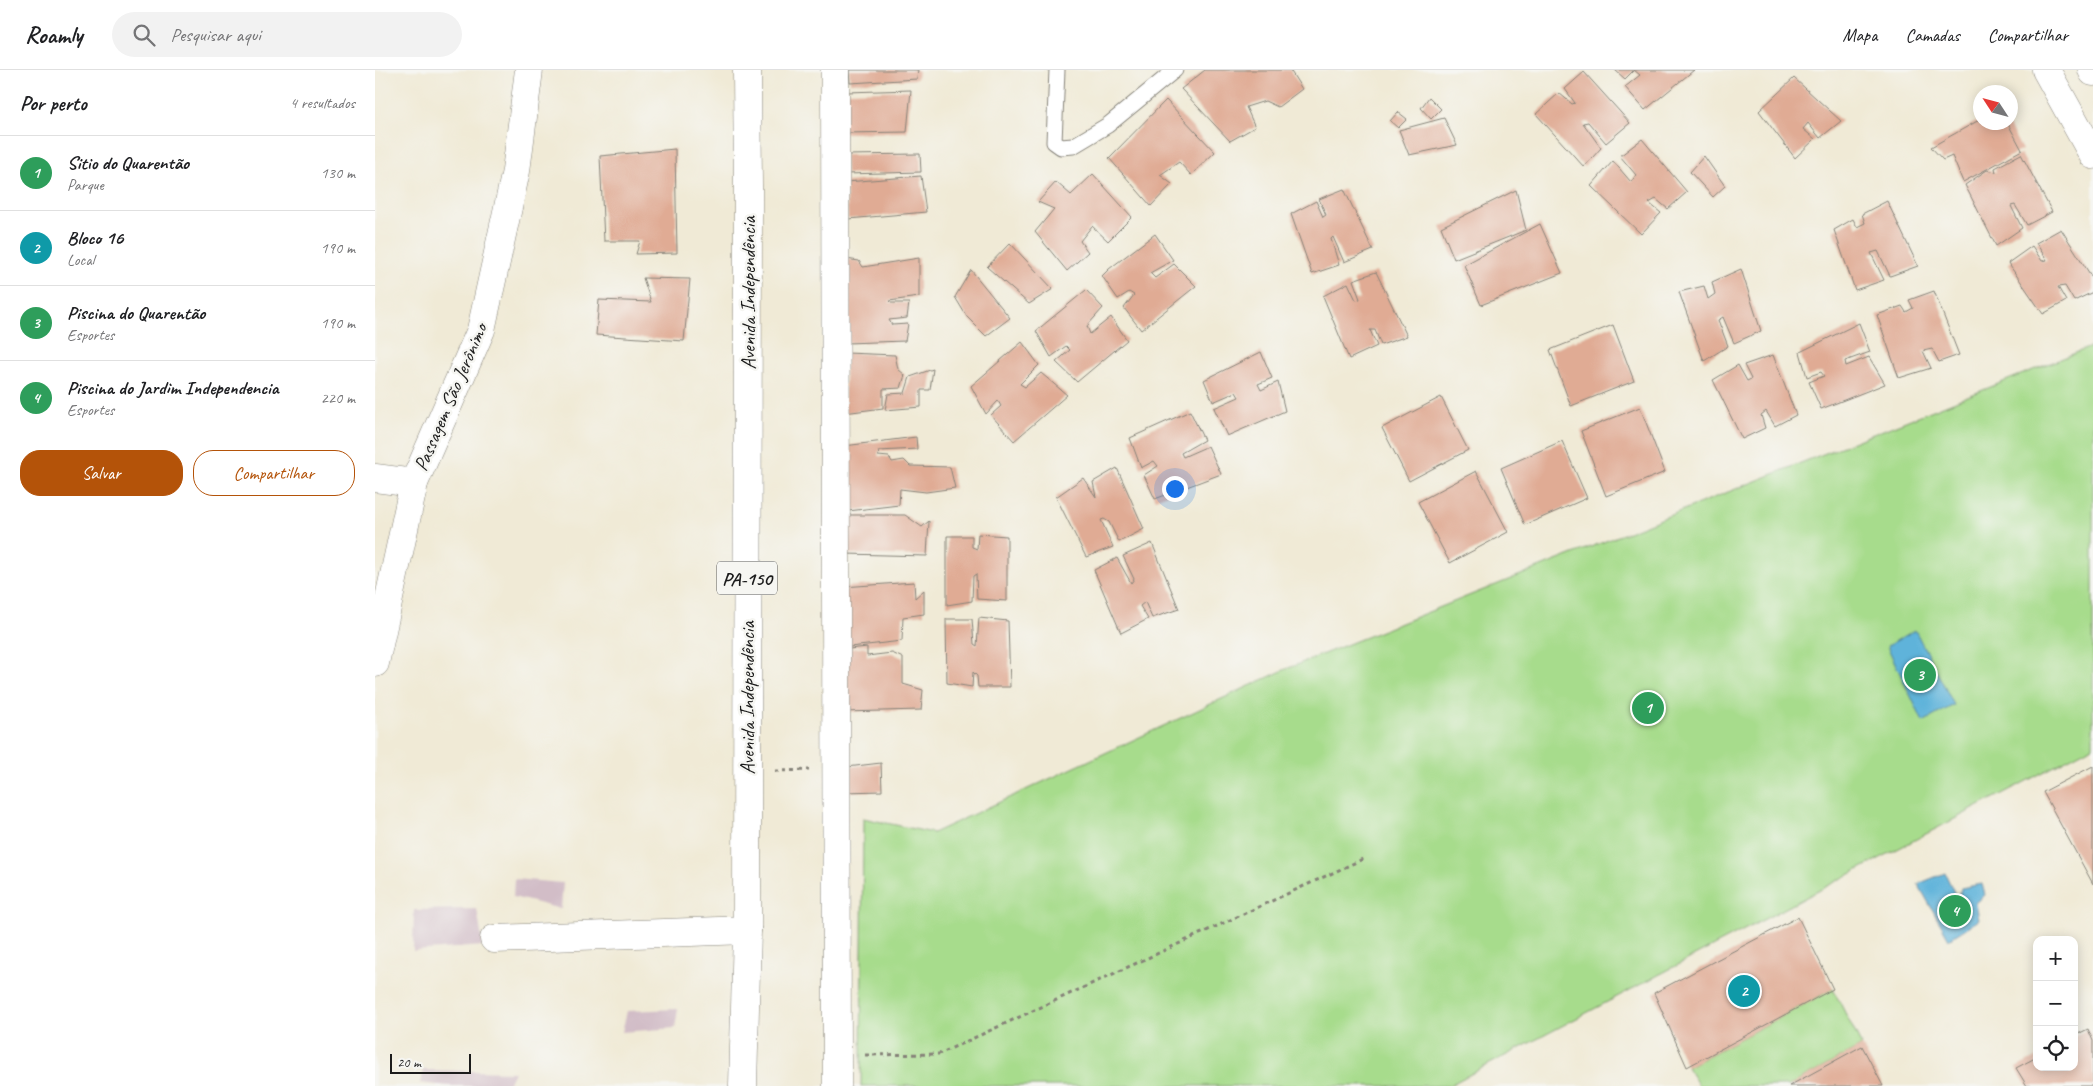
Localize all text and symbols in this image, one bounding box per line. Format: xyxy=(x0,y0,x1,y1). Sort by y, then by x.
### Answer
search box xyxy=(112,12,462,57)
text: Roamly xyxy=(25,20,82,50)
icon: search xyxy=(130,21,158,49)
text: Pesquisar aqui xyxy=(170,23,261,47)
text: Mapa xyxy=(1843,24,1877,46)
text: Camadas xyxy=(1905,24,1960,46)
text: Compartilhar xyxy=(1988,24,2068,46)
north arrow xyxy=(1973,85,2018,130)
text: Por perto xyxy=(20,90,87,116)
text: 4 resultados xyxy=(290,93,355,113)
text: Sitio do Quarentão xyxy=(67,151,189,175)
text: 1 xyxy=(32,163,40,183)
text: 130 m xyxy=(321,163,355,183)
text: Parque xyxy=(67,175,104,195)
street label: Avenida Independência xyxy=(736,214,761,370)
text: Bloco 16 xyxy=(67,226,123,250)
text: 2 xyxy=(32,238,40,258)
text: 190 m xyxy=(321,238,355,258)
text: Local xyxy=(67,250,94,270)
text: Piscina do Quarentão xyxy=(67,301,205,325)
text: 3 xyxy=(32,313,40,333)
text: 190 m xyxy=(321,313,355,333)
street label: Passagem São Jerônimo xyxy=(408,318,494,475)
text: Esportes xyxy=(67,325,114,345)
text: Piscina do Jardim Independencia xyxy=(67,376,279,400)
text: 4 xyxy=(32,388,40,408)
text: 220 m xyxy=(321,388,355,408)
text: Esportes xyxy=(67,400,114,420)
button: Salvar xyxy=(20,450,183,496)
button: Compartilhar xyxy=(193,450,355,496)
your location xyxy=(1162,476,1188,502)
road number: PA-150 xyxy=(717,562,777,594)
street label: Avenida Independência xyxy=(735,619,760,775)
pin: 3 xyxy=(1904,656,1936,694)
pin: 1 xyxy=(1632,689,1664,727)
pin: 4 xyxy=(1939,892,1971,930)
map controls xyxy=(2033,936,2078,1071)
button: + xyxy=(2033,936,2078,981)
pin: 2 xyxy=(1728,972,1760,1010)
button: − xyxy=(2033,981,2078,1026)
button: locate xyxy=(2033,1026,2078,1071)
scale bar xyxy=(390,1051,471,1074)
text: 20 m xyxy=(397,1054,421,1071)

